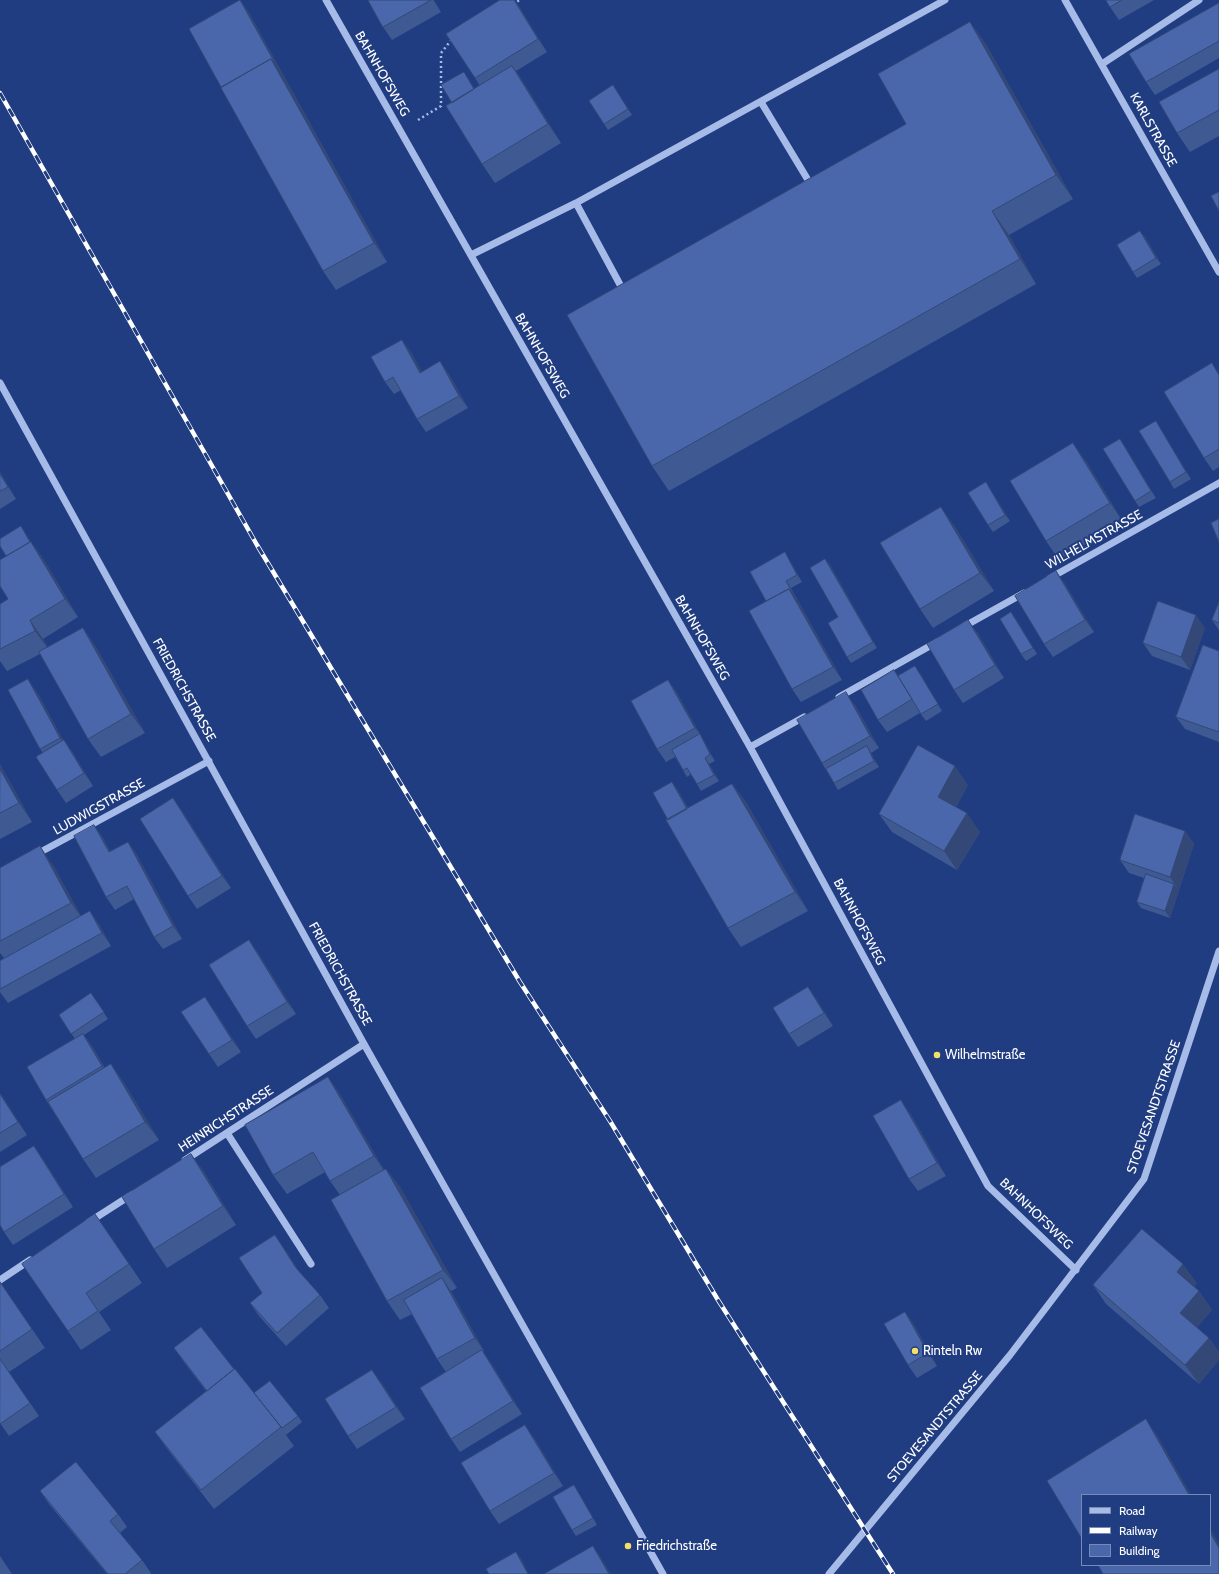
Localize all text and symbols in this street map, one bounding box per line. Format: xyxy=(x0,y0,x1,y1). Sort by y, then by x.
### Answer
street label: BAHNHOFSWEG xyxy=(351,29,413,119)
street label: KARLSTRASSE xyxy=(1126,90,1180,170)
street label: BAHNHOFSWEG xyxy=(511,311,573,401)
street label: WILHELMSTRASSE xyxy=(1043,507,1145,573)
street label: BAHNHOFSWEG xyxy=(671,593,733,683)
street label: FRIEDRICHSTRASSE xyxy=(149,636,219,744)
street label: LUDWIGSTRASSE xyxy=(51,775,147,839)
street label: BAHNHOFSWEG xyxy=(830,876,888,968)
street label: FRIEDRICHSTRASSE xyxy=(305,920,375,1028)
street label: STOEVESANDTSTRASSE xyxy=(1124,1038,1184,1176)
place label: Wilhelmstraße xyxy=(945,1047,1025,1063)
marker: Wilhelmstraße xyxy=(932,1050,942,1060)
street label: HEINRICHSTRASSE xyxy=(176,1083,276,1155)
street label: BAHNHOFSWEG xyxy=(996,1175,1076,1253)
place label: Rinteln Rw xyxy=(923,1343,982,1359)
marker: Rinteln Rw xyxy=(910,1346,920,1356)
street label: STOEVESANDTSTRASSE xyxy=(884,1368,986,1486)
legend xyxy=(1081,1494,1211,1566)
text: Road xyxy=(1119,1503,1145,1518)
text: Railway xyxy=(1119,1523,1157,1538)
place label: Friedrichstraße xyxy=(636,1538,717,1554)
marker: Friedrichstraße xyxy=(623,1541,633,1551)
text: Building xyxy=(1119,1543,1160,1558)

